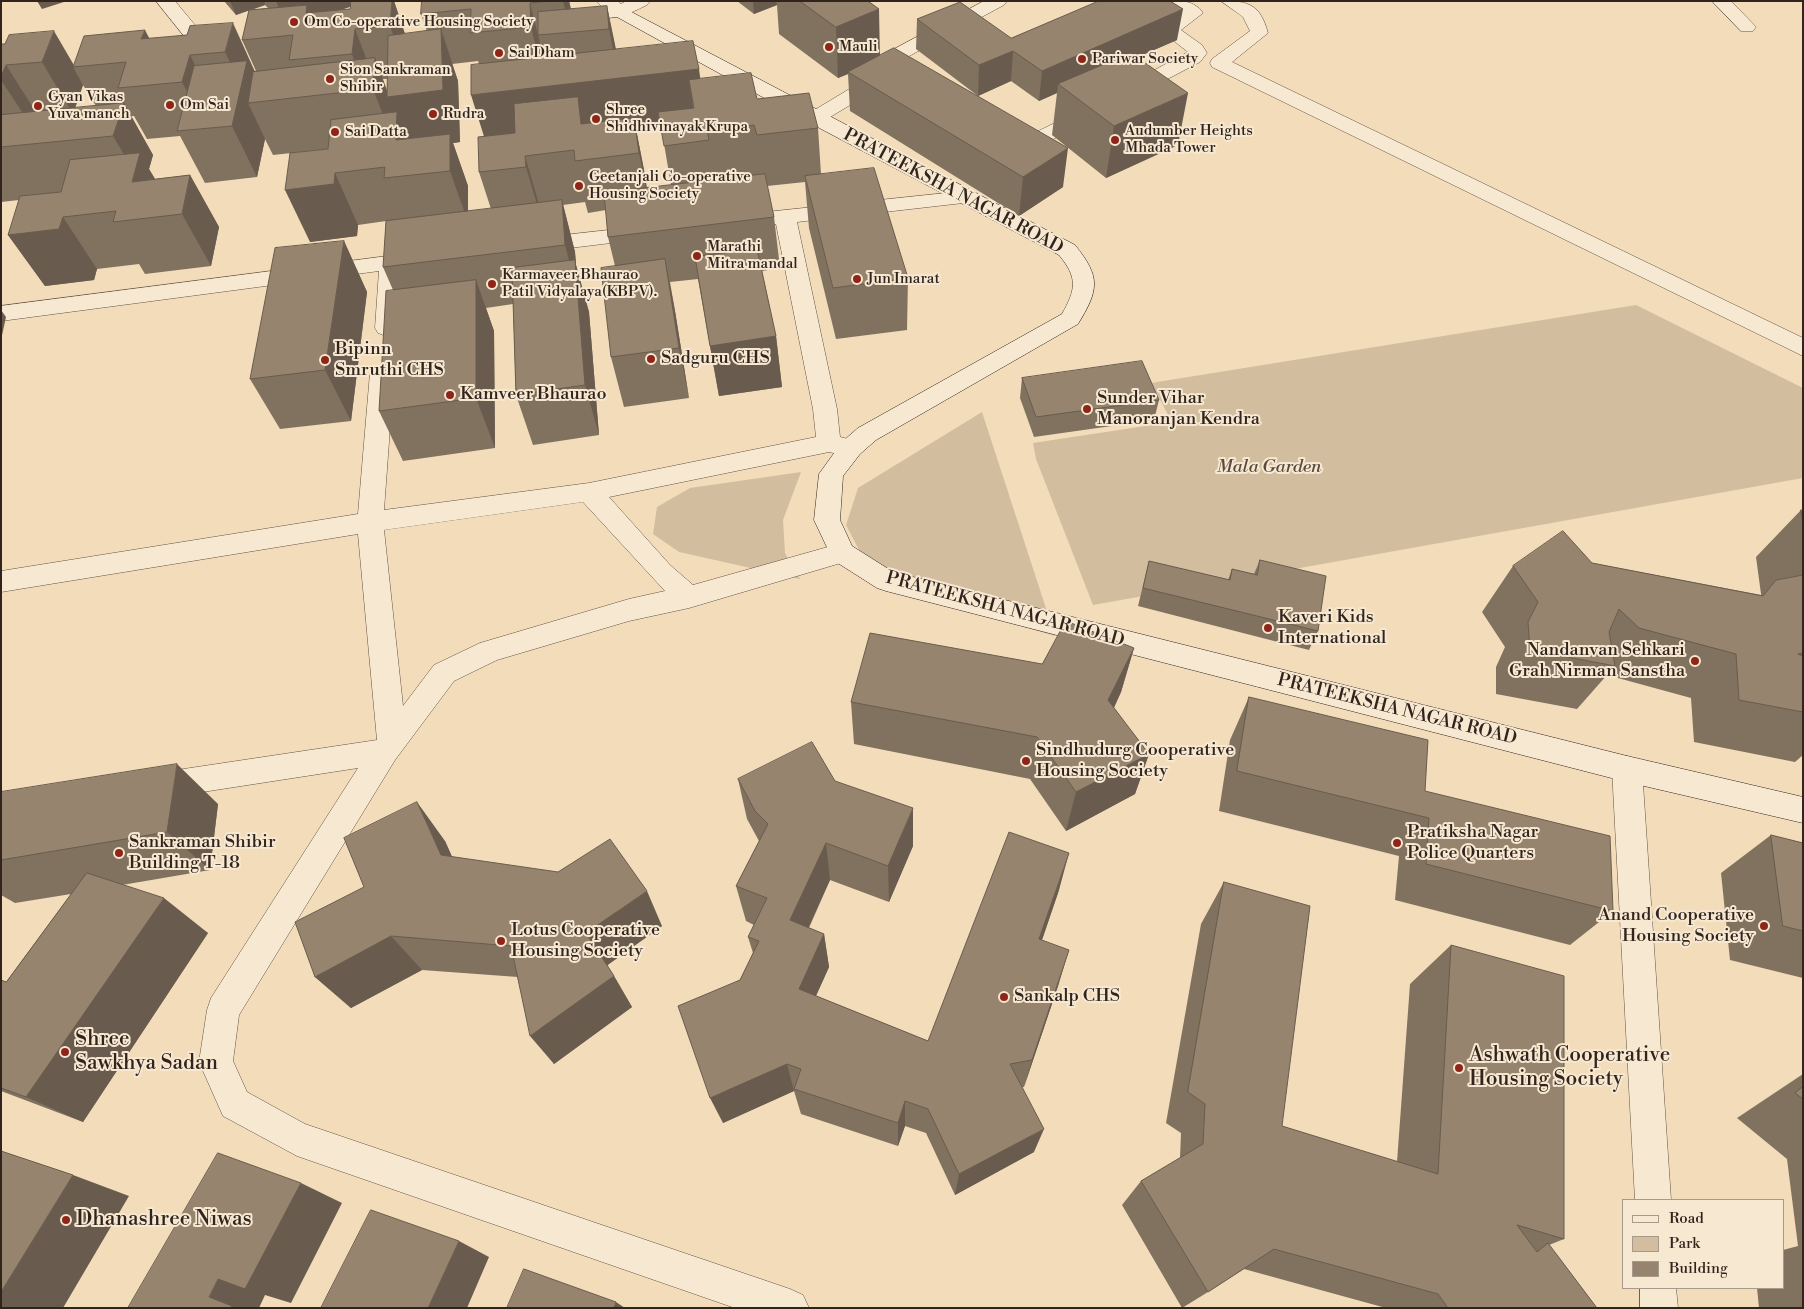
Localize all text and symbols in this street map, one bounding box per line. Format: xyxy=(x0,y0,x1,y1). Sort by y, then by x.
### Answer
place label: Om Co-operative Housing Society xyxy=(304,13,534,31)
marker: Om Co-operative Housing Society xyxy=(288,16,300,28)
place label: Mauli xyxy=(839,38,878,56)
marker: Mauli xyxy=(823,41,835,53)
place label: Sai Dham xyxy=(509,44,575,62)
marker: Sai Dham xyxy=(493,47,505,59)
place label: Pariwar Society xyxy=(1092,50,1198,68)
marker: Pariwar Society xyxy=(1076,53,1088,65)
place label: Sion Sankraman Shibir xyxy=(340,61,451,96)
marker: Sion Sankraman Shibir xyxy=(324,73,336,85)
place label: Gyan Vikas Yuva manch xyxy=(48,88,130,123)
place label: Om Sai xyxy=(180,96,229,114)
marker: Om Sai xyxy=(164,99,176,111)
marker: Gyan Vikas Yuva manch xyxy=(32,100,44,112)
place label: Shree Shidhivinayak Krupa xyxy=(606,101,748,136)
place label: Rudra xyxy=(443,105,484,123)
marker: Rudra xyxy=(427,108,439,120)
marker: Shree Shidhivinayak Krupa xyxy=(590,113,602,125)
place label: Audumber Heights Mhada Tower xyxy=(1125,122,1253,157)
place label: Sai Datta xyxy=(345,123,407,141)
street label: PRATEEKSHA NAGAR ROAD xyxy=(839,125,1067,259)
marker: Sai Datta xyxy=(329,126,341,138)
marker: Audumber Heights Mhada Tower xyxy=(1109,134,1121,146)
place label: Geetanjali Co-operative Housing Society xyxy=(589,168,751,203)
marker: Geetanjali Co-operative Housing Society xyxy=(573,180,585,192)
place label: Marathi Mitra mandal xyxy=(707,238,798,273)
marker: Marathi Mitra mandal xyxy=(691,250,703,262)
place label: Karmaveer Bhaurao Patil Vidyalaya(KBPV). xyxy=(502,266,657,301)
place label: Jun Imarat xyxy=(867,270,940,288)
marker: Jun Imarat xyxy=(851,273,863,285)
marker: Karmaveer Bhaurao Patil Vidyalaya(KBPV). xyxy=(486,278,498,290)
place label: Bipinn Smruthi CHS xyxy=(335,339,444,382)
place label: Sadguru CHS xyxy=(661,348,770,370)
marker: Sadguru CHS xyxy=(645,353,657,365)
marker: Bipinn Smruthi CHS xyxy=(319,354,331,366)
place label: Kamveer Bhaurao xyxy=(460,384,607,406)
place label: Sunder Vihar Manoranjan Kendra xyxy=(1097,388,1260,430)
marker: Kamveer Bhaurao xyxy=(444,389,456,401)
marker: Sunder Vihar Manoranjan Kendra xyxy=(1081,403,1093,415)
park label: Mala Garden xyxy=(1217,457,1321,479)
street label: PRATEEKSHA NAGAR ROAD xyxy=(883,568,1127,652)
place label: Kaveri Kids International xyxy=(1278,607,1386,650)
marker: Kaveri Kids International xyxy=(1262,622,1274,634)
place label: Nandanvan Sehkari Grah Nirman Sanstha xyxy=(1509,640,1685,682)
marker: Nandanvan Sehkari Grah Nirman Sanstha xyxy=(1689,655,1701,667)
street label: PRATEEKSHA NAGAR ROAD xyxy=(1275,670,1519,750)
place label: Sindhudurg Cooperative Housing Society xyxy=(1036,740,1234,782)
marker: Sindhudurg Cooperative Housing Society xyxy=(1020,755,1032,767)
place label: Pratiksha Nagar Police Quarters xyxy=(1407,822,1538,864)
place label: Sankraman Shibir Building T-18 xyxy=(129,832,276,874)
marker: Pratiksha Nagar Police Quarters xyxy=(1391,837,1403,849)
marker: Sankraman Shibir Building T-18 xyxy=(113,847,125,859)
place label: Anand Cooperative Housing Society xyxy=(1598,905,1754,948)
place label: Lotus Cooperative Housing Society xyxy=(511,920,660,962)
marker: Anand Cooperative Housing Society xyxy=(1758,920,1770,932)
marker: Lotus Cooperative Housing Society xyxy=(495,935,507,947)
place label: Sankalp CHS xyxy=(1014,986,1120,1008)
marker: Sankalp CHS xyxy=(998,991,1010,1003)
place label: Shree Sawkhya Sadan xyxy=(75,1027,218,1077)
place label: Ashwath Cooperative Housing Society xyxy=(1469,1043,1670,1093)
marker: Shree Sawkhya Sadan xyxy=(59,1046,71,1058)
marker: Ashwath Cooperative Housing Society xyxy=(1453,1062,1465,1074)
legend xyxy=(1622,1199,1784,1289)
place label: Dhanashree Niwas xyxy=(76,1207,252,1233)
text: Road xyxy=(1669,1209,1704,1228)
marker: Dhanashree Niwas xyxy=(60,1214,72,1226)
text: Park xyxy=(1669,1234,1700,1253)
text: Building xyxy=(1669,1259,1728,1278)

